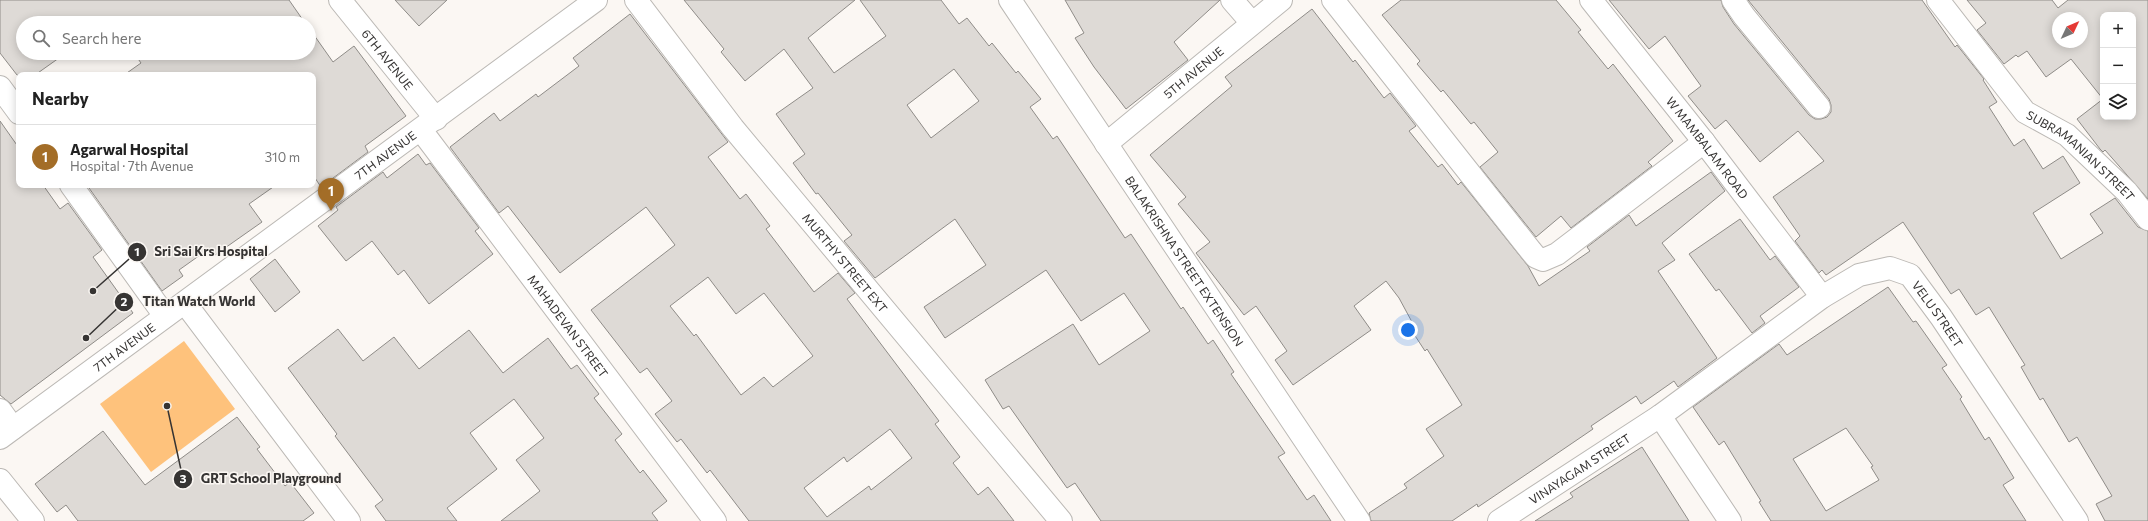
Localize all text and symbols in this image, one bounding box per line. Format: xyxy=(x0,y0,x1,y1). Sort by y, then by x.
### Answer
north arrow xyxy=(2052,12,2088,48)
map controls xyxy=(2100,12,2136,120)
button: + xyxy=(2100,12,2136,48)
search box xyxy=(16,16,316,60)
street label: 6TH AVENUE xyxy=(359,26,416,92)
icon: search xyxy=(30,27,52,49)
text: Search here xyxy=(62,29,141,47)
street label: 5TH AVENUE xyxy=(1160,43,1226,101)
button: − xyxy=(2100,48,2136,84)
button: layers xyxy=(2100,84,2136,120)
text: Nearby xyxy=(32,88,89,109)
street label: W MAMBALAM ROAD xyxy=(1664,94,1752,201)
street label: SUBRAMANIAN STREET xyxy=(2024,107,2138,203)
street label: 7TH AVENUE xyxy=(352,128,419,182)
text: Agarwal Hospital xyxy=(70,140,188,158)
text: 1 xyxy=(42,149,48,165)
text: 310 m xyxy=(265,149,300,165)
text: Hospital · 7th Avenue xyxy=(70,158,193,174)
street label: BALAKRISHNA STREET EXTENSION xyxy=(1123,173,1247,349)
pin: 1 xyxy=(318,178,344,211)
street label: MURTHY STREET EXT xyxy=(800,210,891,315)
callout: Sri Sai Krs Hospital xyxy=(127,239,276,264)
text: Sri Sai Krs Hospital xyxy=(154,243,268,259)
text: 1 xyxy=(134,244,140,258)
street label: MAHADEVAN STREET xyxy=(525,272,611,380)
street label: VELU STREET xyxy=(1910,278,1966,350)
callout: Titan Watch World xyxy=(114,289,263,314)
text: Titan Watch World xyxy=(143,293,255,309)
text: 2 xyxy=(121,294,128,308)
street label: 7TH AVENUE xyxy=(90,320,158,374)
your location xyxy=(1398,320,1418,340)
street label: VINAYAGAM STREET xyxy=(1526,430,1633,507)
callout: GRT School Playground xyxy=(173,466,349,491)
text: GRT School Playground xyxy=(201,470,341,486)
text: 3 xyxy=(180,471,187,485)

